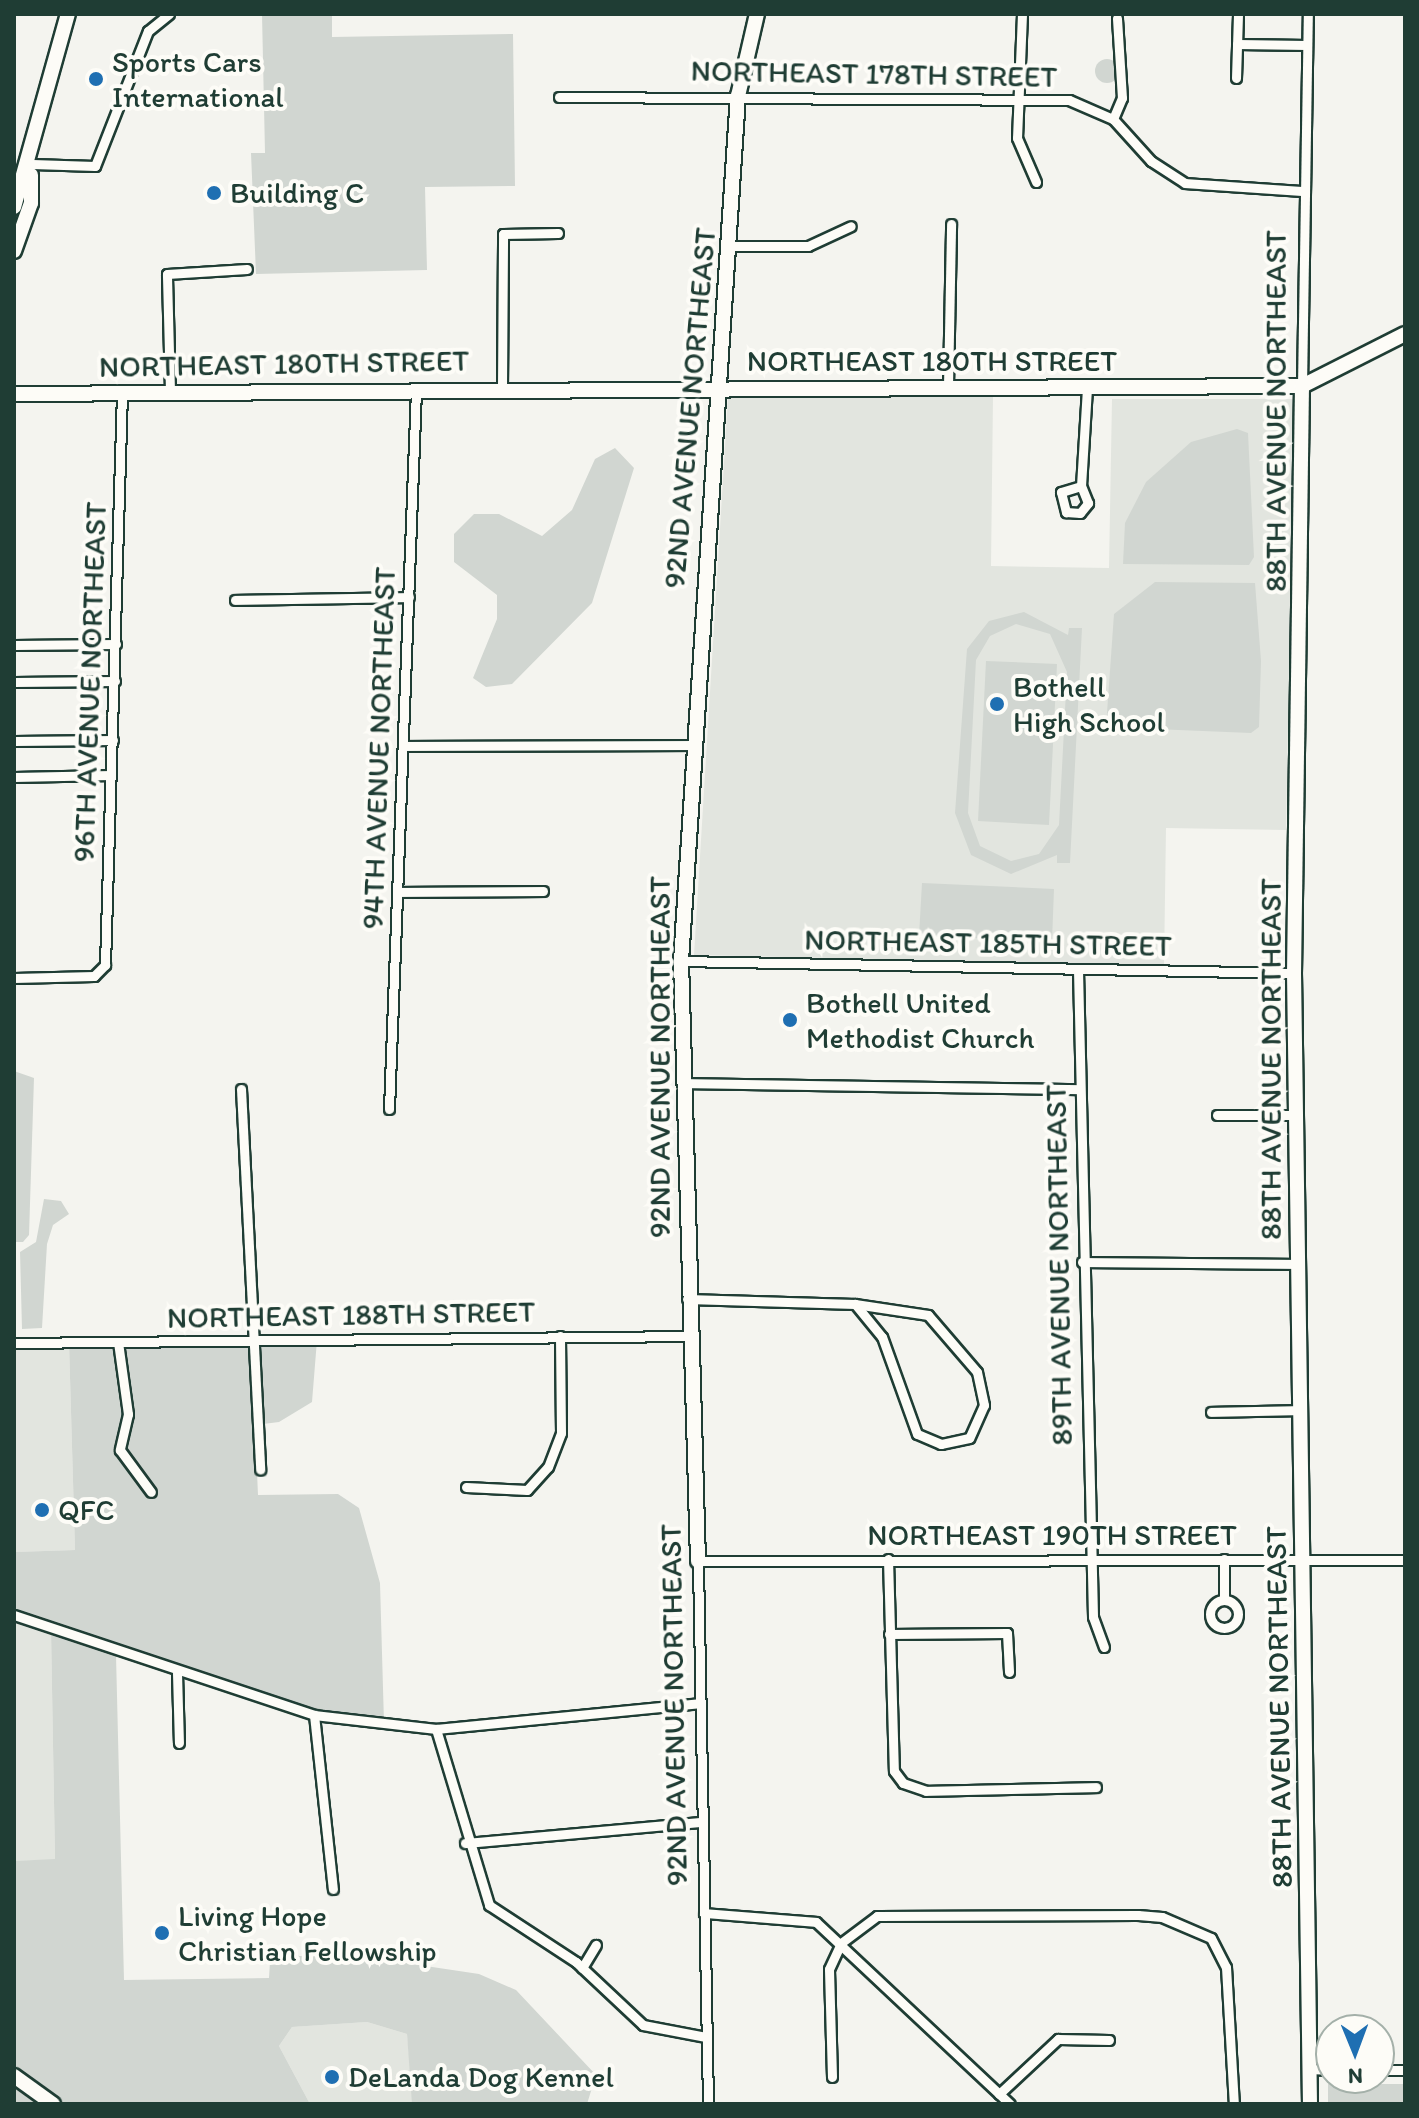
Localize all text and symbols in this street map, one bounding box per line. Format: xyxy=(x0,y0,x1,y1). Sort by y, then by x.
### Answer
place label: Sports Cars International xyxy=(112,44,284,114)
street label: NORTHEAST 178TH STREET xyxy=(690,53,1058,95)
marker: Sports Cars International xyxy=(87,70,105,88)
place label: Building C xyxy=(230,175,364,211)
marker: Building C xyxy=(205,184,223,202)
street label: 92ND AVENUE NORTHEAST xyxy=(656,226,724,590)
street label: 88TH AVENUE NORTHEAST xyxy=(1258,230,1294,592)
street label: NORTHEAST 180TH STREET xyxy=(99,343,469,385)
street label: NORTHEAST 180TH STREET xyxy=(747,343,1117,379)
street label: 96TH AVENUE NORTHEAST xyxy=(66,502,114,862)
street label: 94TH AVENUE NORTHEAST xyxy=(355,566,403,930)
place label: Bothell High School xyxy=(1013,669,1164,740)
marker: Bothell High School xyxy=(988,695,1006,713)
street label: 92ND AVENUE NORTHEAST xyxy=(642,876,678,1238)
street label: 88TH AVENUE NORTHEAST xyxy=(1253,878,1289,1240)
street label: NORTHEAST 185TH STREET xyxy=(804,922,1172,964)
place label: Bothell United Methodist Church xyxy=(806,985,1035,1056)
marker: Bothell United Methodist Church xyxy=(781,1011,799,1029)
street label: 89TH AVENUE NORTHEAST xyxy=(1038,1085,1080,1445)
street label: NORTHEAST 188TH STREET xyxy=(167,1294,535,1336)
place label: QFC xyxy=(58,1492,115,1528)
marker: QFC xyxy=(33,1501,51,1519)
street label: NORTHEAST 190TH STREET xyxy=(867,1517,1237,1553)
street label: 92ND AVENUE NORTHEAST xyxy=(653,1524,695,1886)
street label: 88TH AVENUE NORTHEAST xyxy=(1258,1526,1300,1888)
place label: Living Hope Christian Fellowship xyxy=(178,1898,437,1968)
marker: Living Hope Christian Fellowship xyxy=(153,1924,171,1942)
north arrow xyxy=(1315,2014,1395,2094)
place label: DeLanda Dog Kennel xyxy=(348,2059,614,2095)
text: N xyxy=(1348,2063,1363,2090)
marker: DeLanda Dog Kennel xyxy=(323,2068,341,2086)

